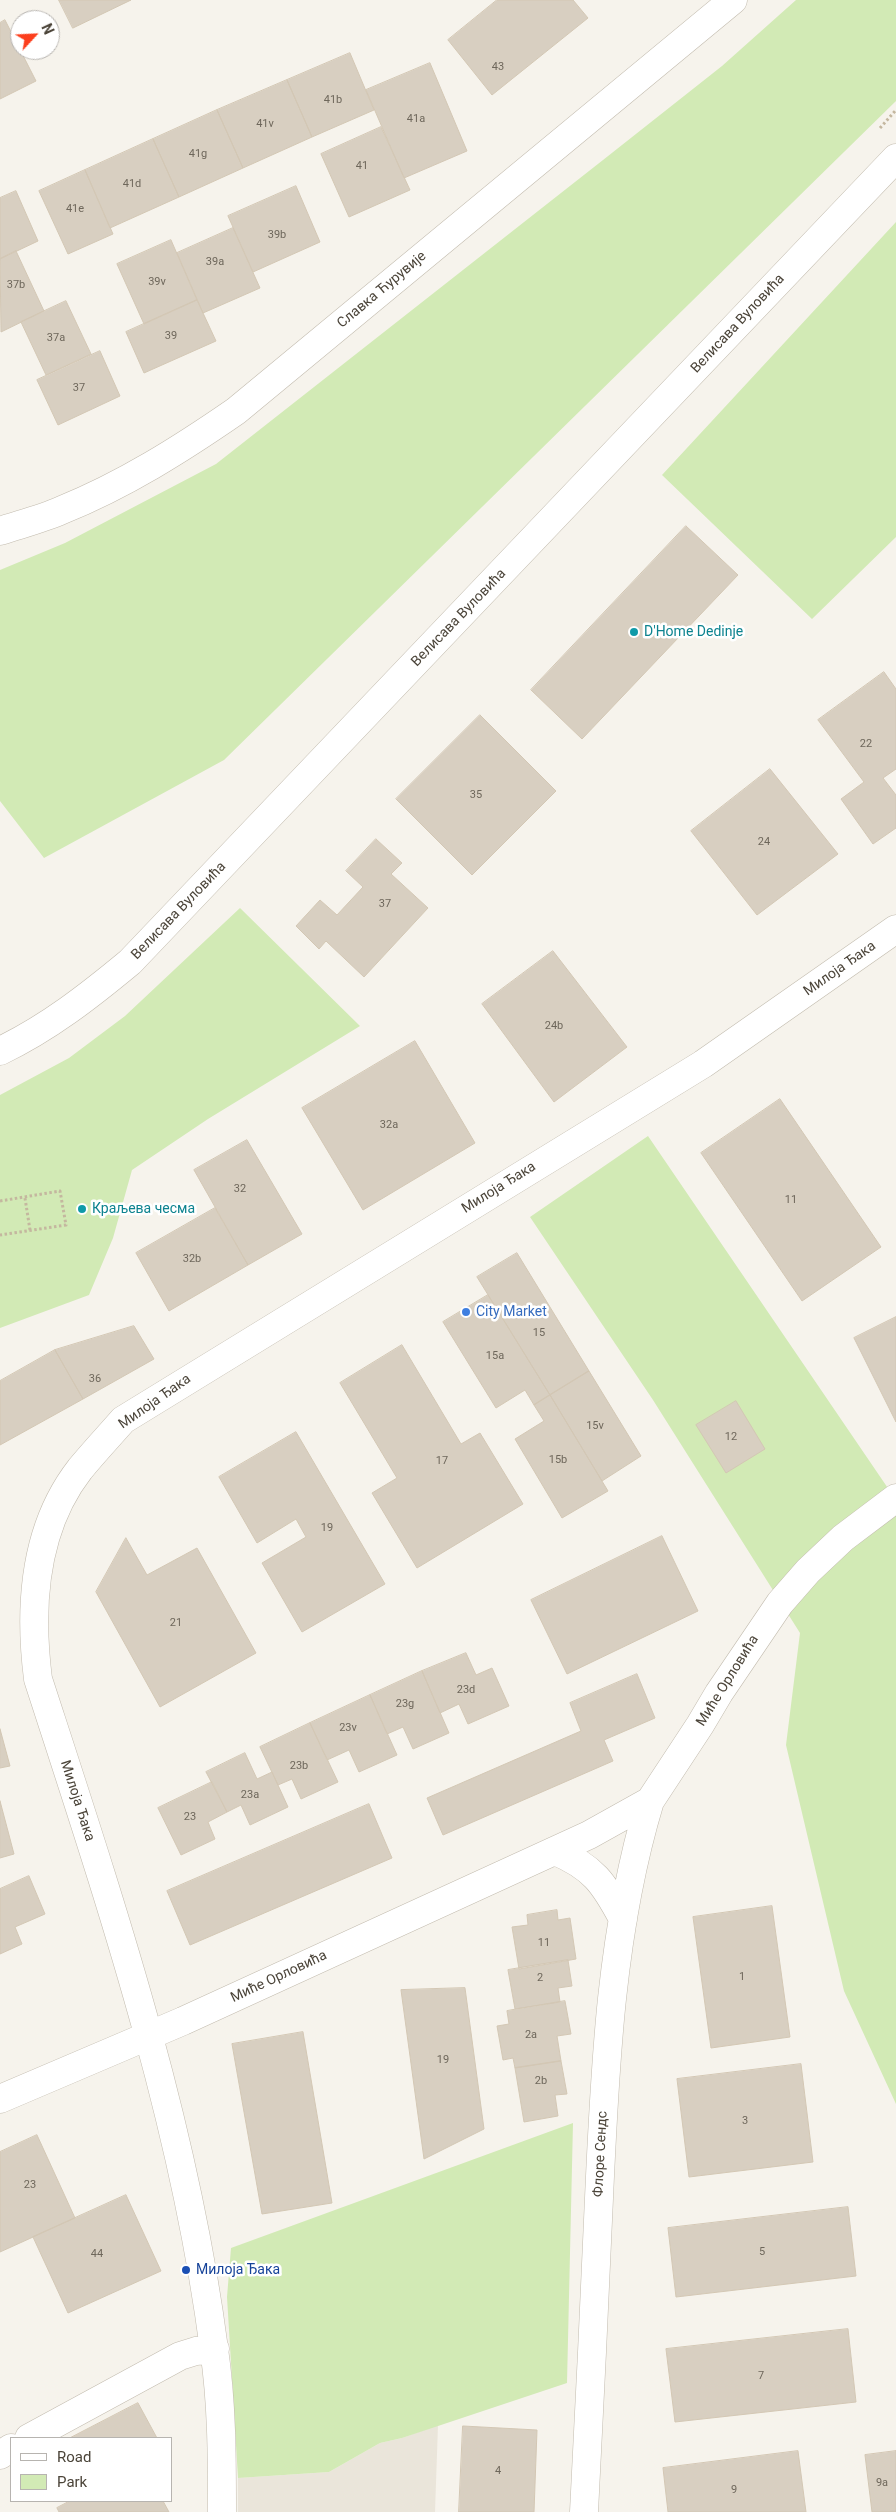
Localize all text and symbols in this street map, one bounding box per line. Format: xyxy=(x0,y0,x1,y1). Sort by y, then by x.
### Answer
north arrow xyxy=(10,10,60,60)
text: N xyxy=(38,21,57,37)
house number: 43 xyxy=(492,60,504,74)
house number: 41b xyxy=(324,93,342,107)
house number: 41a xyxy=(407,112,425,126)
house number: 41v xyxy=(256,117,274,131)
house number: 41g xyxy=(189,147,207,161)
house number: 41 xyxy=(356,159,368,173)
house number: 41d xyxy=(123,177,141,191)
house number: 41e xyxy=(66,202,84,216)
house number: 39b xyxy=(268,228,286,242)
street label: Славка Ћурувије xyxy=(334,248,430,332)
house number: 39a xyxy=(206,255,224,269)
street label: Велисава Вуловића xyxy=(688,271,788,377)
house number: 39v xyxy=(148,275,166,289)
house number: 37b xyxy=(7,278,25,292)
house number: 39 xyxy=(165,329,177,343)
house number: 37a xyxy=(47,331,65,345)
house number: 37 xyxy=(73,381,85,395)
street label: Велисава Вуловића xyxy=(408,566,510,670)
place label: D'Home Dedinje xyxy=(644,624,743,640)
marker: D'Home Dedinje xyxy=(628,626,640,638)
house number: 22 xyxy=(860,737,872,751)
house number: 35 xyxy=(470,788,482,802)
house number: 24 xyxy=(758,835,770,849)
street label: Велисава Вуловића xyxy=(128,859,230,963)
house number: 37 xyxy=(379,897,391,911)
street label: Милоја Ђака xyxy=(801,938,879,1000)
house number: 24b xyxy=(545,1019,563,1033)
house number: 32a xyxy=(380,1118,398,1132)
street label: Милоја Ђака xyxy=(459,1159,539,1217)
house number: 32 xyxy=(234,1182,246,1196)
house number: 11 xyxy=(785,1193,797,1207)
place label: Краљева чесма xyxy=(92,1201,195,1217)
marker: Краљева чесма xyxy=(76,1203,88,1215)
house number: 32b xyxy=(183,1252,201,1266)
place label: City Market xyxy=(476,1304,547,1320)
marker: City Market xyxy=(460,1306,472,1318)
house number: 15 xyxy=(533,1326,545,1340)
house number: 15a xyxy=(486,1349,504,1363)
street label: Милоја Ђака xyxy=(116,1371,194,1433)
house number: 36 xyxy=(89,1372,101,1386)
house number: 15v xyxy=(586,1419,604,1433)
house number: 12 xyxy=(725,1430,737,1444)
house number: 15b xyxy=(549,1453,567,1467)
house number: 17 xyxy=(436,1454,448,1468)
house number: 19 xyxy=(321,1521,333,1535)
house number: 21 xyxy=(170,1616,182,1630)
street label: Миће Орловића xyxy=(693,1632,763,1730)
house number: 23d xyxy=(457,1683,475,1697)
house number: 23g xyxy=(396,1697,414,1711)
house number: 23v xyxy=(339,1721,357,1735)
street label: Милоја Ђака xyxy=(56,1758,98,1844)
house number: 23b xyxy=(290,1759,308,1773)
house number: 23a xyxy=(241,1788,259,1802)
house number: 23 xyxy=(184,1810,196,1824)
house number: 11 xyxy=(538,1936,550,1950)
street label: Миће Орловића xyxy=(228,1947,330,2007)
house number: 1 xyxy=(739,1970,745,1984)
house number: 2 xyxy=(537,1971,543,1985)
house number: 2a xyxy=(525,2028,537,2042)
house number: 19 xyxy=(437,2053,449,2067)
house number: 2b xyxy=(535,2074,547,2088)
street label: Флоре Сендс xyxy=(590,2111,612,2197)
house number: 3 xyxy=(742,2114,748,2128)
house number: 23 xyxy=(24,2178,36,2192)
house number: 5 xyxy=(759,2245,765,2259)
house number: 44 xyxy=(91,2247,103,2261)
place label: Милоја Ђака xyxy=(196,2262,280,2278)
marker: Милоја Ђака xyxy=(180,2264,192,2276)
house number: 7 xyxy=(758,2369,764,2383)
legend xyxy=(10,2437,172,2502)
text: Road xyxy=(57,2448,91,2466)
house number: 4 xyxy=(495,2464,501,2478)
text: Park xyxy=(57,2473,87,2491)
house number: 9a xyxy=(876,2476,888,2490)
house number: 9 xyxy=(731,2483,737,2497)

